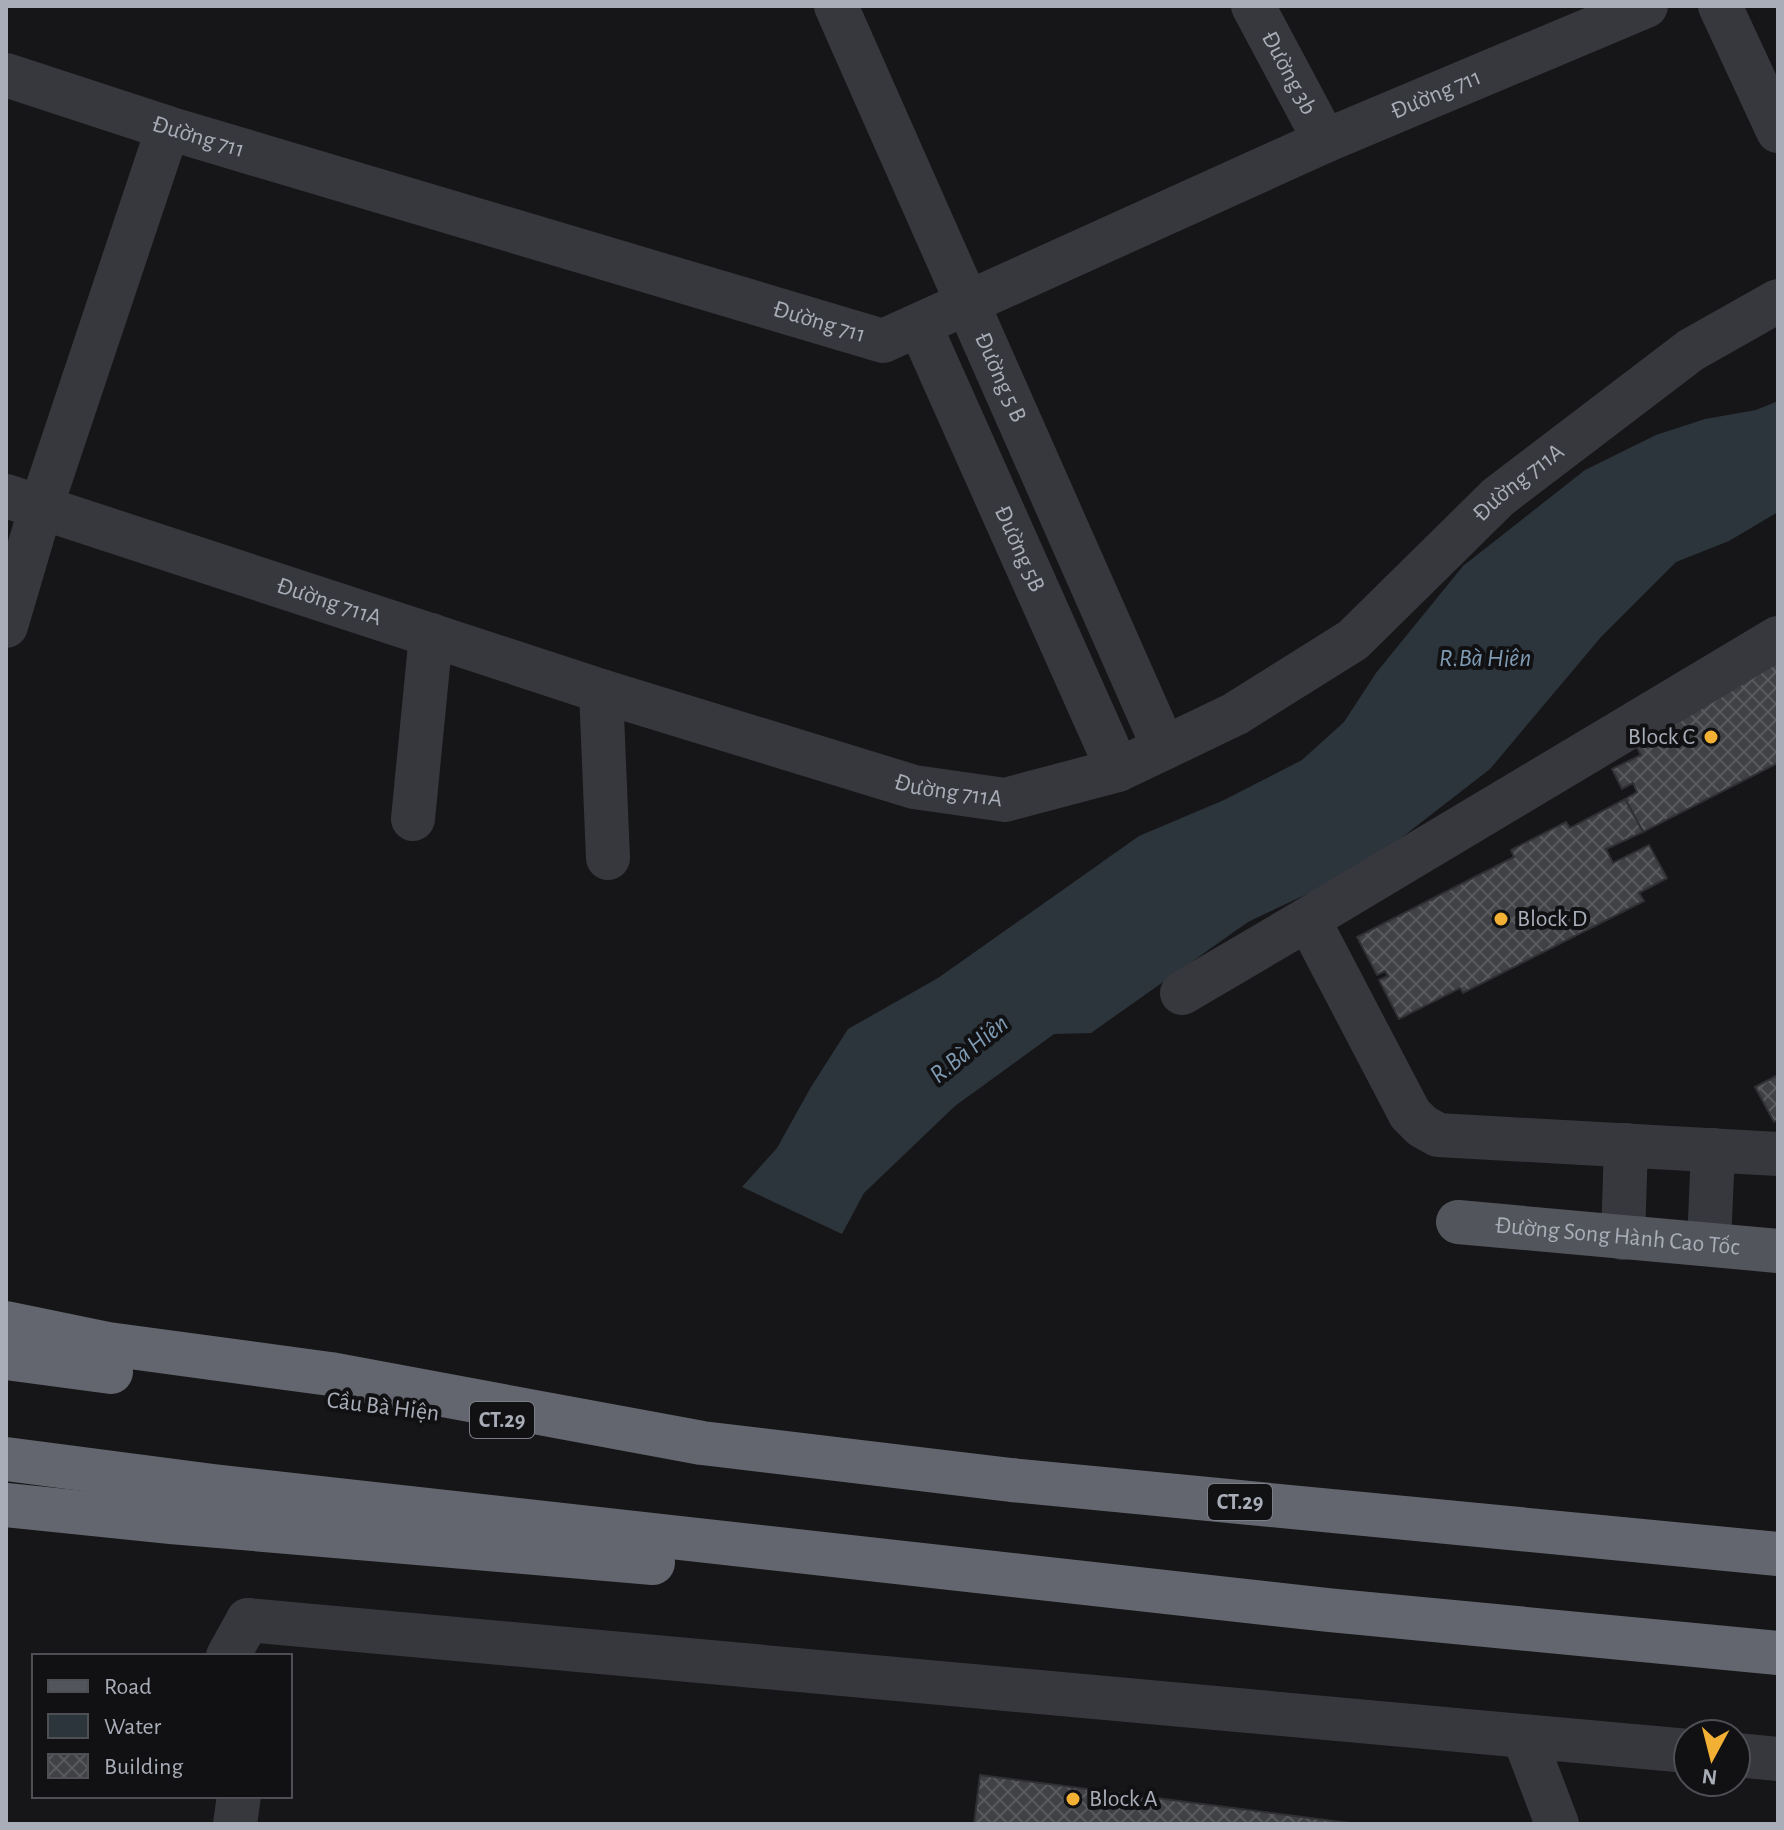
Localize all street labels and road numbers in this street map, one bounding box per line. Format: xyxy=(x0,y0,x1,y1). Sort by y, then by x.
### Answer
street label: Đường 3b xyxy=(1257,27,1321,119)
street label: Đường 711 xyxy=(1387,65,1485,124)
street label: Đường 711 xyxy=(149,112,247,162)
street label: Đường 711 xyxy=(770,297,868,347)
street label: Đường 5 B xyxy=(970,329,1030,426)
street label: Đường 711A xyxy=(1468,439,1569,526)
street label: Đường 5B xyxy=(990,502,1049,596)
street label: Đường 711A xyxy=(273,573,385,630)
street label: Đường 711A xyxy=(891,770,1004,811)
street label: Đường Song Hành Cao Tốc xyxy=(1494,1213,1741,1259)
street label: Cầu Bà Hiện xyxy=(325,1388,441,1426)
road number: CT.29 xyxy=(470,1402,534,1438)
road number: CT.29 xyxy=(1208,1484,1272,1520)

